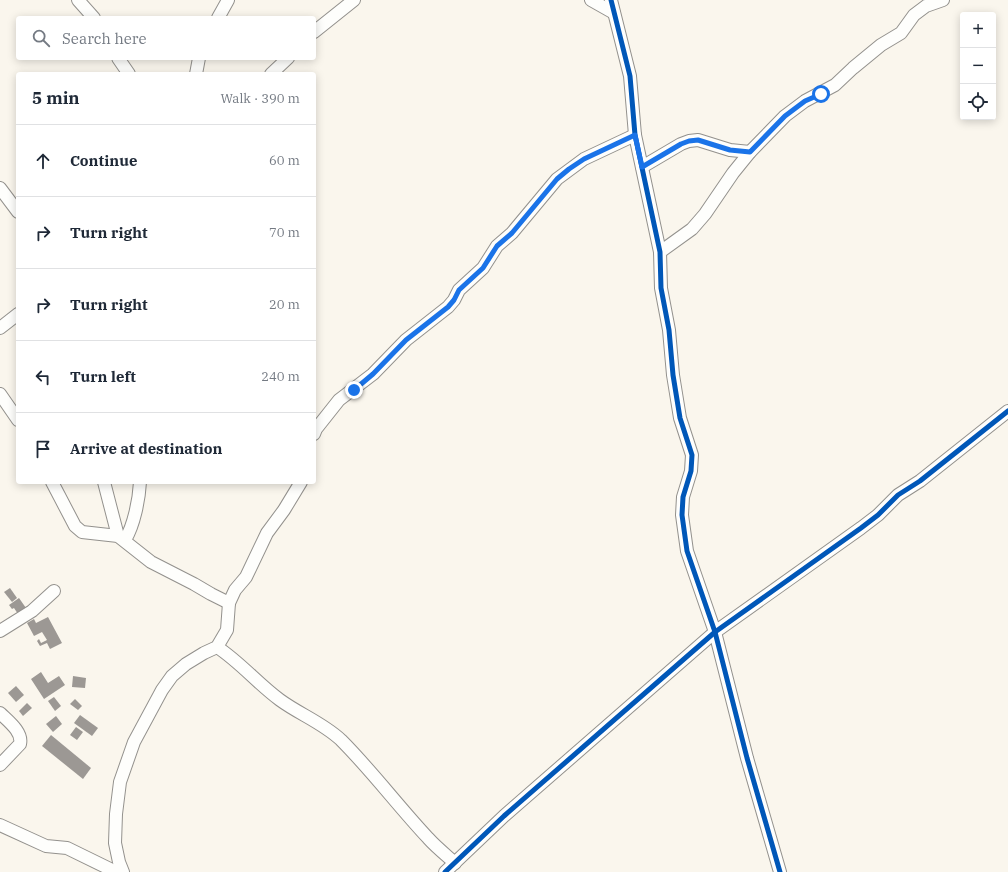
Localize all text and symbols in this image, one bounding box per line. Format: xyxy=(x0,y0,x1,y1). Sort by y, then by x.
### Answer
map controls xyxy=(960,12,996,120)
button: + xyxy=(960,12,996,48)
search box xyxy=(16,16,316,60)
icon: search xyxy=(30,27,52,49)
text: Search here xyxy=(62,29,147,48)
button: − xyxy=(960,48,996,84)
button: locate xyxy=(960,84,996,120)
route start xyxy=(812,85,830,103)
text: 5 min xyxy=(32,87,80,109)
text: Walk · 390 m xyxy=(221,90,300,107)
icon: ahead xyxy=(32,150,54,172)
text: Continue xyxy=(70,151,137,170)
text: 60 m xyxy=(269,152,300,169)
icon: right xyxy=(32,222,54,244)
text: Turn right xyxy=(70,223,148,242)
text: 70 m xyxy=(269,224,300,241)
icon: right xyxy=(32,294,54,316)
text: Turn right xyxy=(70,295,148,314)
text: 20 m xyxy=(269,296,300,313)
icon: left xyxy=(32,366,54,388)
text: Turn left xyxy=(70,367,136,386)
text: 240 m xyxy=(261,368,300,385)
route end xyxy=(345,381,363,399)
icon: arrive xyxy=(32,438,54,460)
text: Arrive at destination xyxy=(70,439,222,458)

